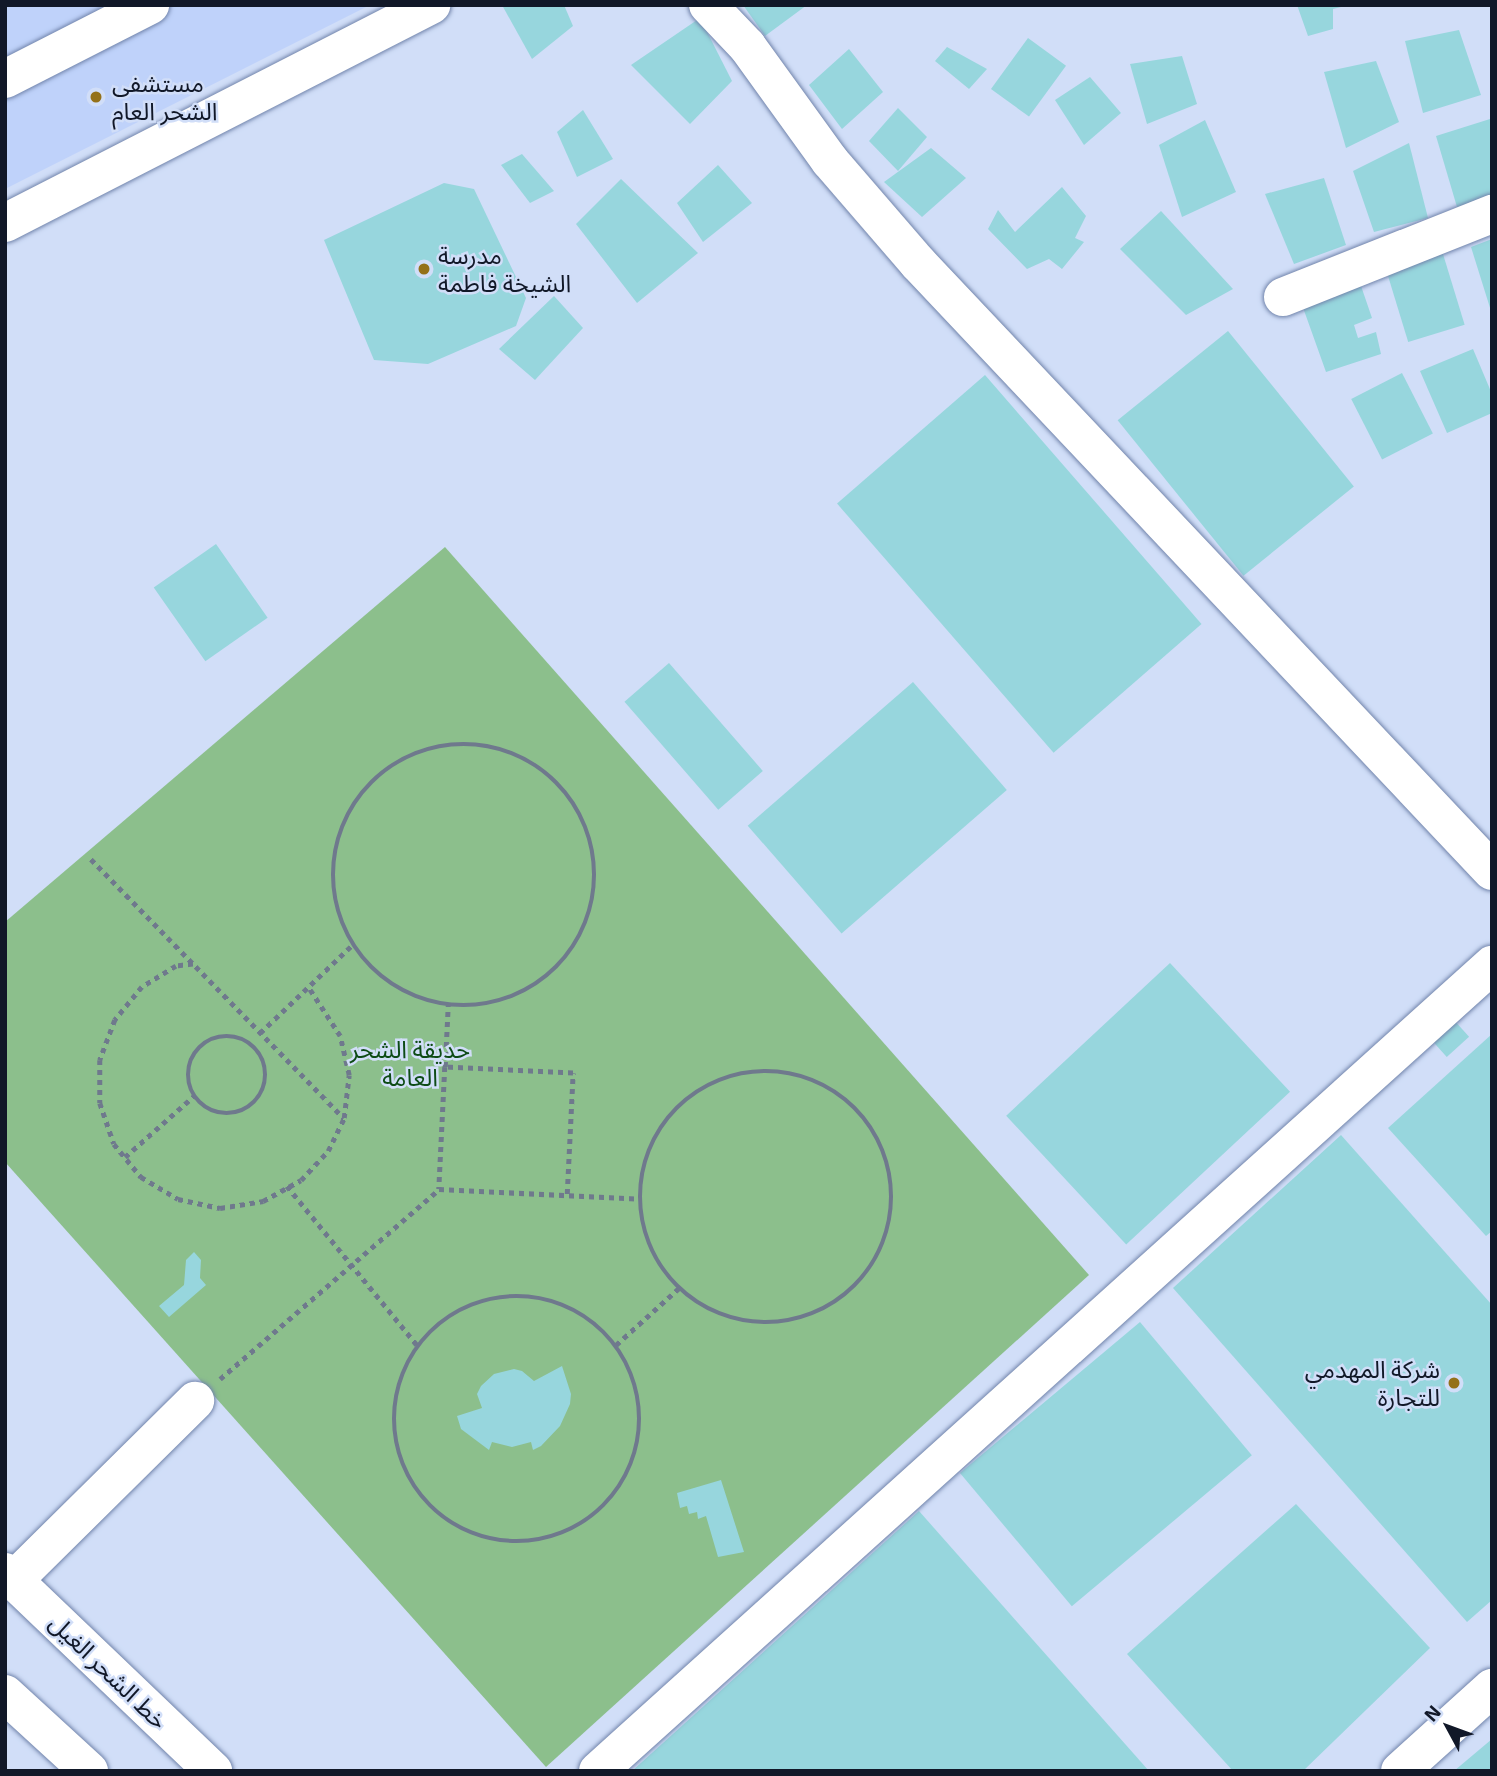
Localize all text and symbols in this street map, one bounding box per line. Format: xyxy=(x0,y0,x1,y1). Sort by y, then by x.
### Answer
place label: مستشفى الشحر العام xyxy=(112,69,218,125)
marker: مستشفى الشحر العام xyxy=(86,87,106,107)
place label: مدرسة الشيخة فاطمة xyxy=(438,241,571,297)
marker: مدرسة الشيخة فاطمة xyxy=(416,261,432,277)
park label: حديقة الشحر العامة xyxy=(350,1035,470,1091)
place label: شركة المهدمي للتجارة xyxy=(1305,1355,1440,1411)
marker: شركة المهدمي للتجارة xyxy=(1446,1375,1462,1391)
street label: خط الشحر الغيل xyxy=(44,1608,174,1734)
north arrow xyxy=(1413,1692,1483,1762)
text: N xyxy=(1419,1700,1445,1726)

